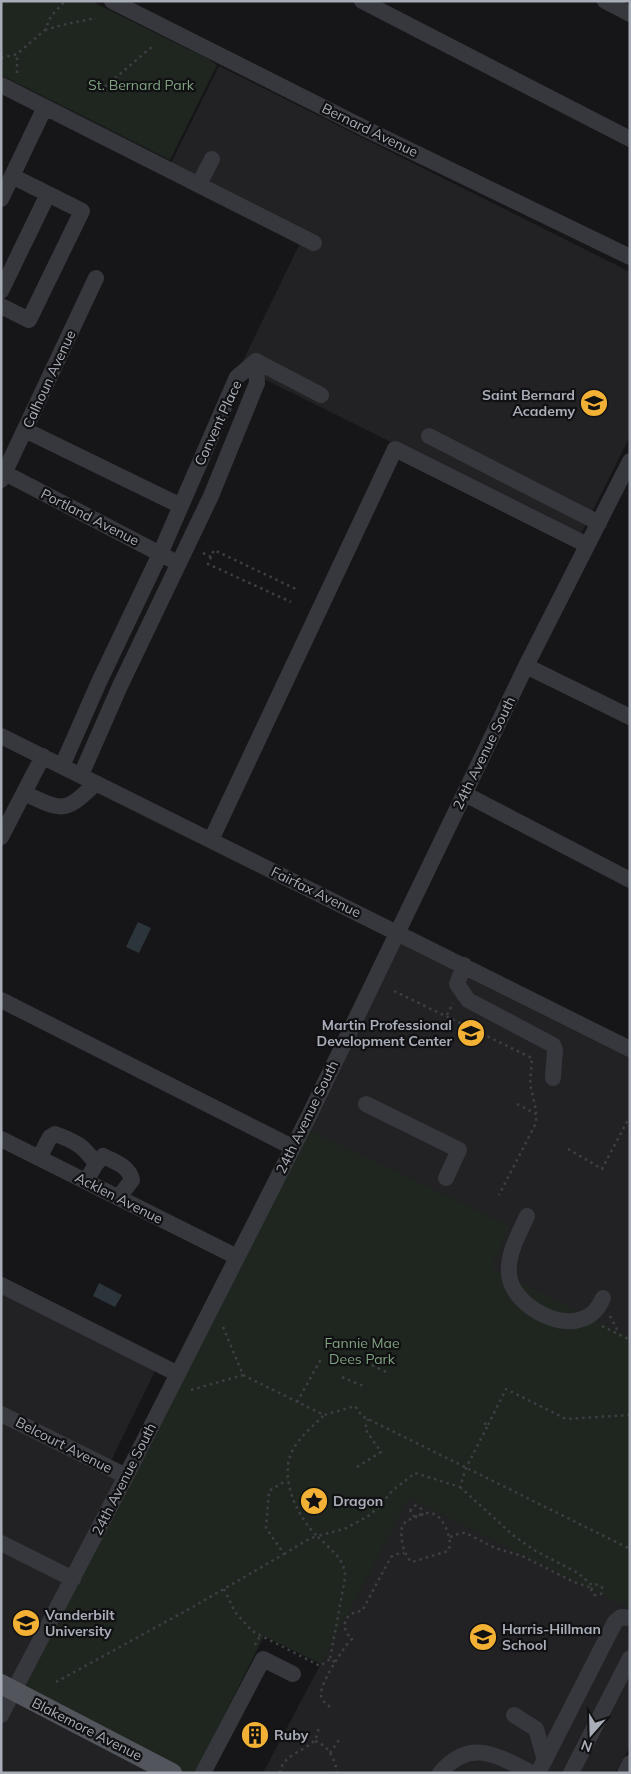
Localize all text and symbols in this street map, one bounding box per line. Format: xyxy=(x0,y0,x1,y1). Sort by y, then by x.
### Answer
park label: St. Bernard Park xyxy=(88,76,195,94)
street label: Bernard Avenue xyxy=(319,99,421,161)
street label: Calhoun Avenue xyxy=(18,327,80,431)
street label: Convent Place xyxy=(190,377,246,469)
place label: Saint Bernard Academy xyxy=(482,386,575,420)
school or university icon: Saint Bernard Academy xyxy=(579,388,609,418)
street label: Portland Avenue xyxy=(38,484,142,550)
street label: 24th Avenue South xyxy=(449,693,519,813)
street label: Fairfax Avenue xyxy=(268,862,364,922)
place label: Martin Professional Development Center xyxy=(317,1016,452,1050)
school or university icon: Martin Professional Development Center xyxy=(456,1018,486,1048)
street label: 24th Avenue South xyxy=(272,1057,342,1177)
street label: Acklen Avenue xyxy=(72,1168,166,1228)
park label: Fannie Mae Dees Park xyxy=(324,1334,400,1368)
street label: Belcourt Avenue xyxy=(13,1413,115,1477)
street label: 24th Avenue South xyxy=(88,1420,160,1538)
place icon: Dragon xyxy=(299,1486,329,1516)
place label: Dragon xyxy=(333,1492,383,1510)
place label: Vanderbilt University xyxy=(44,1606,115,1640)
school or university icon: Vanderbilt University xyxy=(11,1608,41,1638)
place label: Harris-Hillman School xyxy=(502,1620,601,1654)
school or university icon: Harris-Hillman School xyxy=(468,1622,498,1652)
street label: Blakemore Avenue xyxy=(29,1693,145,1765)
north arrow xyxy=(566,1709,616,1759)
building icon: Ruby xyxy=(240,1720,270,1750)
place label: Ruby xyxy=(274,1726,309,1744)
text: N xyxy=(579,1736,595,1756)

